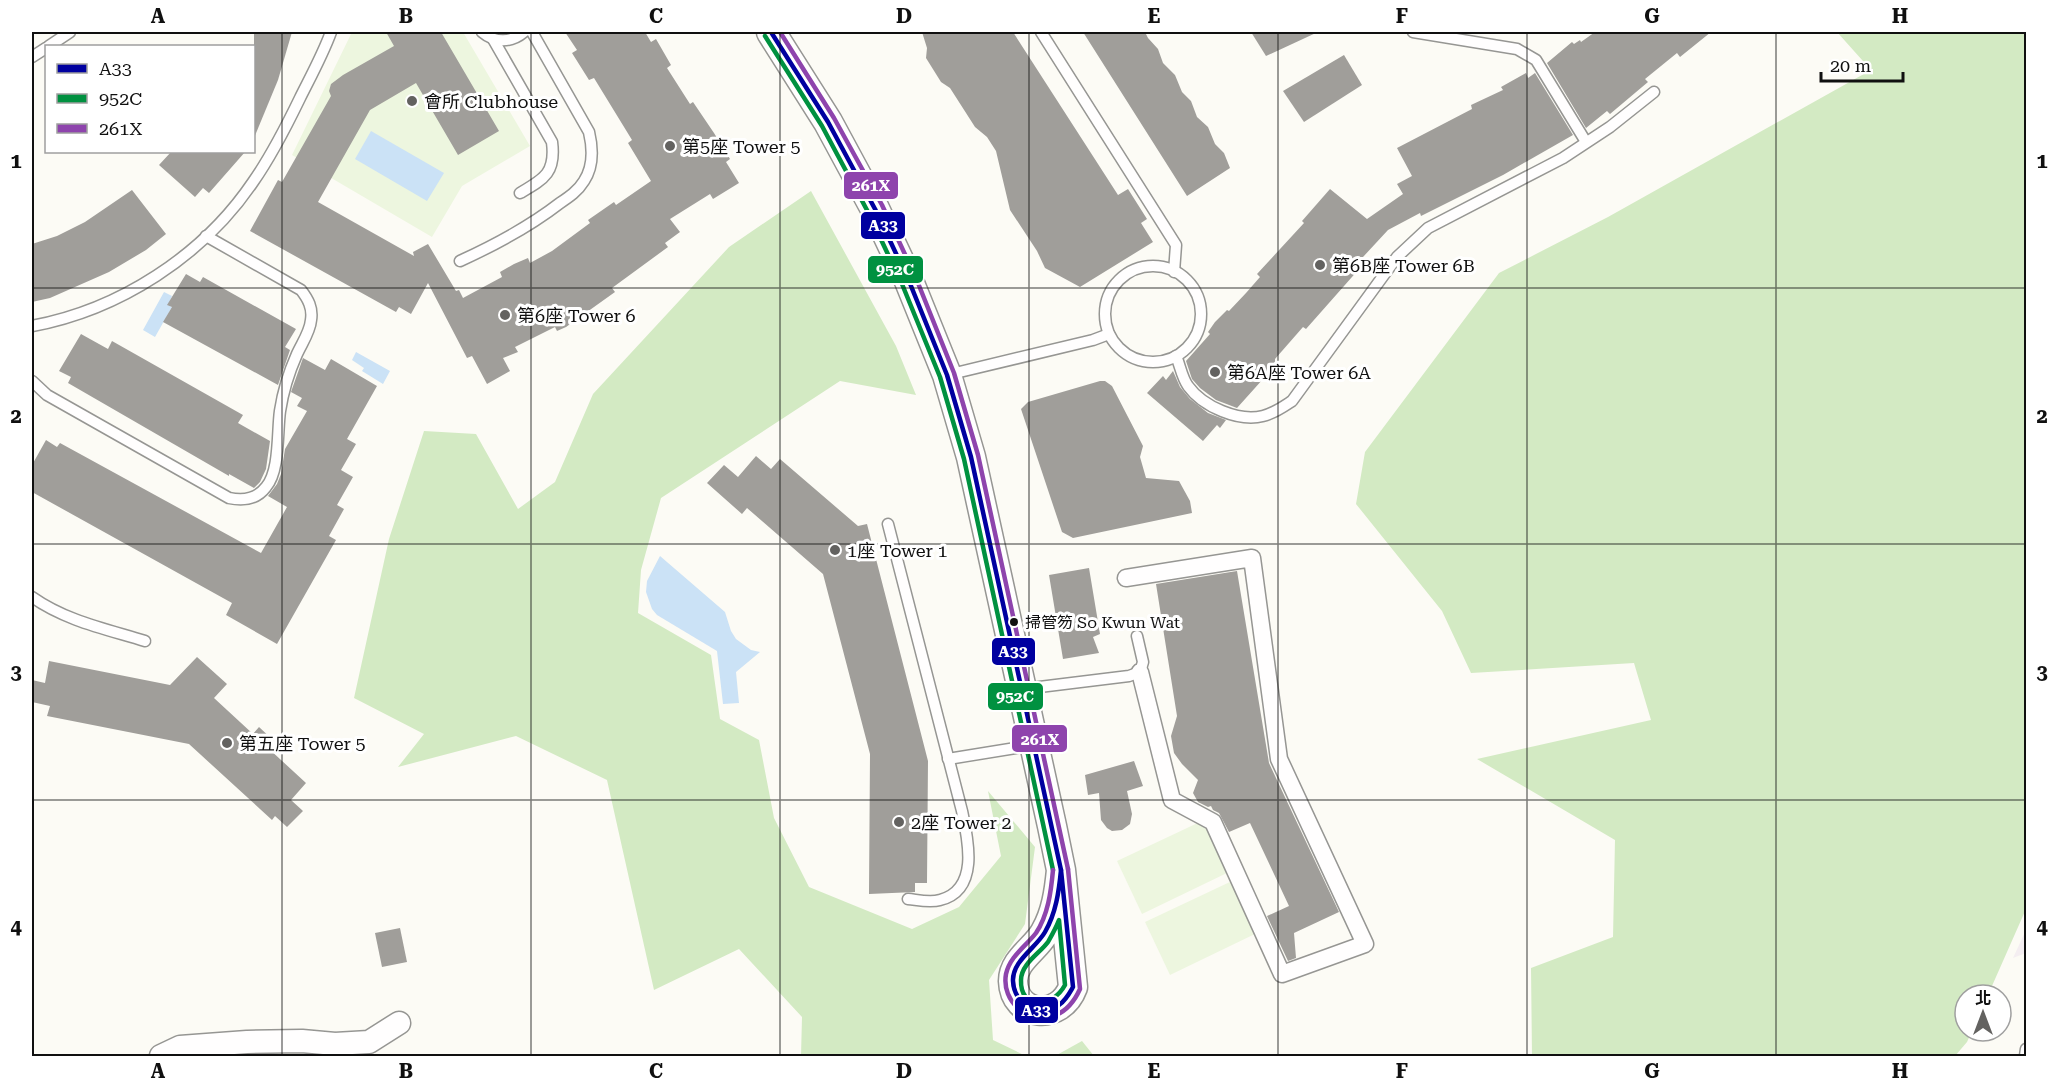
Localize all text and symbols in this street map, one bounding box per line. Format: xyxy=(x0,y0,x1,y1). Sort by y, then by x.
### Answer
text: A xyxy=(151,4,166,28)
text: B xyxy=(399,4,413,28)
text: C xyxy=(649,4,663,28)
text: D xyxy=(896,4,912,28)
text: E xyxy=(1148,4,1161,28)
text: F xyxy=(1396,4,1408,28)
text: G xyxy=(1644,4,1660,28)
text: H xyxy=(1892,4,1908,28)
legend xyxy=(45,45,255,153)
scale bar xyxy=(1821,45,1904,83)
text: 20 m xyxy=(1830,55,1871,76)
text: A33 xyxy=(99,58,132,79)
text: 952C xyxy=(99,88,142,109)
place label: 會所 Clubhouse xyxy=(424,91,558,112)
marker: 會所 Clubhouse xyxy=(405,94,419,108)
text: 261X xyxy=(99,118,143,139)
place label: 第5座 Tower 5 xyxy=(682,136,801,157)
marker: 第5座 Tower 5 xyxy=(663,139,677,153)
text: 1 xyxy=(10,149,22,173)
text: 1 xyxy=(2036,149,2048,173)
line badge: 261X xyxy=(843,171,899,200)
text: 261X xyxy=(852,176,891,195)
line badge: A33 xyxy=(860,211,906,240)
text: A33 xyxy=(868,216,898,235)
line badge: 952C xyxy=(867,255,924,284)
place label: 第6B座 Tower 6B xyxy=(1332,255,1475,276)
marker: 第6B座 Tower 6B xyxy=(1313,258,1327,272)
text: 952C xyxy=(876,260,914,279)
place label: 第6座 Tower 6 xyxy=(517,305,636,326)
marker: 第6座 Tower 6 xyxy=(498,308,512,322)
place label: 第6A座 Tower 6A xyxy=(1227,362,1371,383)
marker: 第6A座 Tower 6A xyxy=(1208,365,1222,379)
text: 2 xyxy=(10,404,22,428)
text: 2 xyxy=(2036,404,2048,428)
place label: 1座 Tower 1 xyxy=(847,540,948,561)
marker: 1座 Tower 1 xyxy=(828,543,842,557)
place label: 掃管笏 So Kwun Wat xyxy=(1025,613,1180,632)
marker: 掃管笏 So Kwun Wat xyxy=(1008,616,1020,628)
line badge: A33 xyxy=(991,637,1036,666)
text: A33 xyxy=(998,642,1028,661)
text: 3 xyxy=(10,660,22,684)
text: 3 xyxy=(2036,660,2048,684)
line badge: 952C xyxy=(987,682,1044,711)
text: 952C xyxy=(996,687,1034,706)
line badge: 261X xyxy=(1011,724,1068,753)
text: 261X xyxy=(1021,730,1060,749)
place label: 第五座 Tower 5 xyxy=(239,733,366,754)
marker: 第五座 Tower 5 xyxy=(220,736,234,750)
place label: 2座 Tower 2 xyxy=(911,812,1012,833)
marker: 2座 Tower 2 xyxy=(892,815,906,829)
text: 4 xyxy=(10,915,22,939)
text: 4 xyxy=(2036,915,2048,939)
north arrow xyxy=(1953,983,2013,1043)
text: 北 xyxy=(1975,989,1991,1008)
line badge: A33 xyxy=(1014,996,1059,1024)
text: A33 xyxy=(1021,1001,1051,1020)
text: A xyxy=(151,1059,166,1083)
text: B xyxy=(399,1059,413,1083)
text: C xyxy=(649,1059,663,1083)
text: D xyxy=(896,1059,912,1083)
text: E xyxy=(1148,1059,1161,1083)
text: F xyxy=(1396,1059,1408,1083)
text: G xyxy=(1644,1059,1660,1083)
text: H xyxy=(1892,1059,1908,1083)

